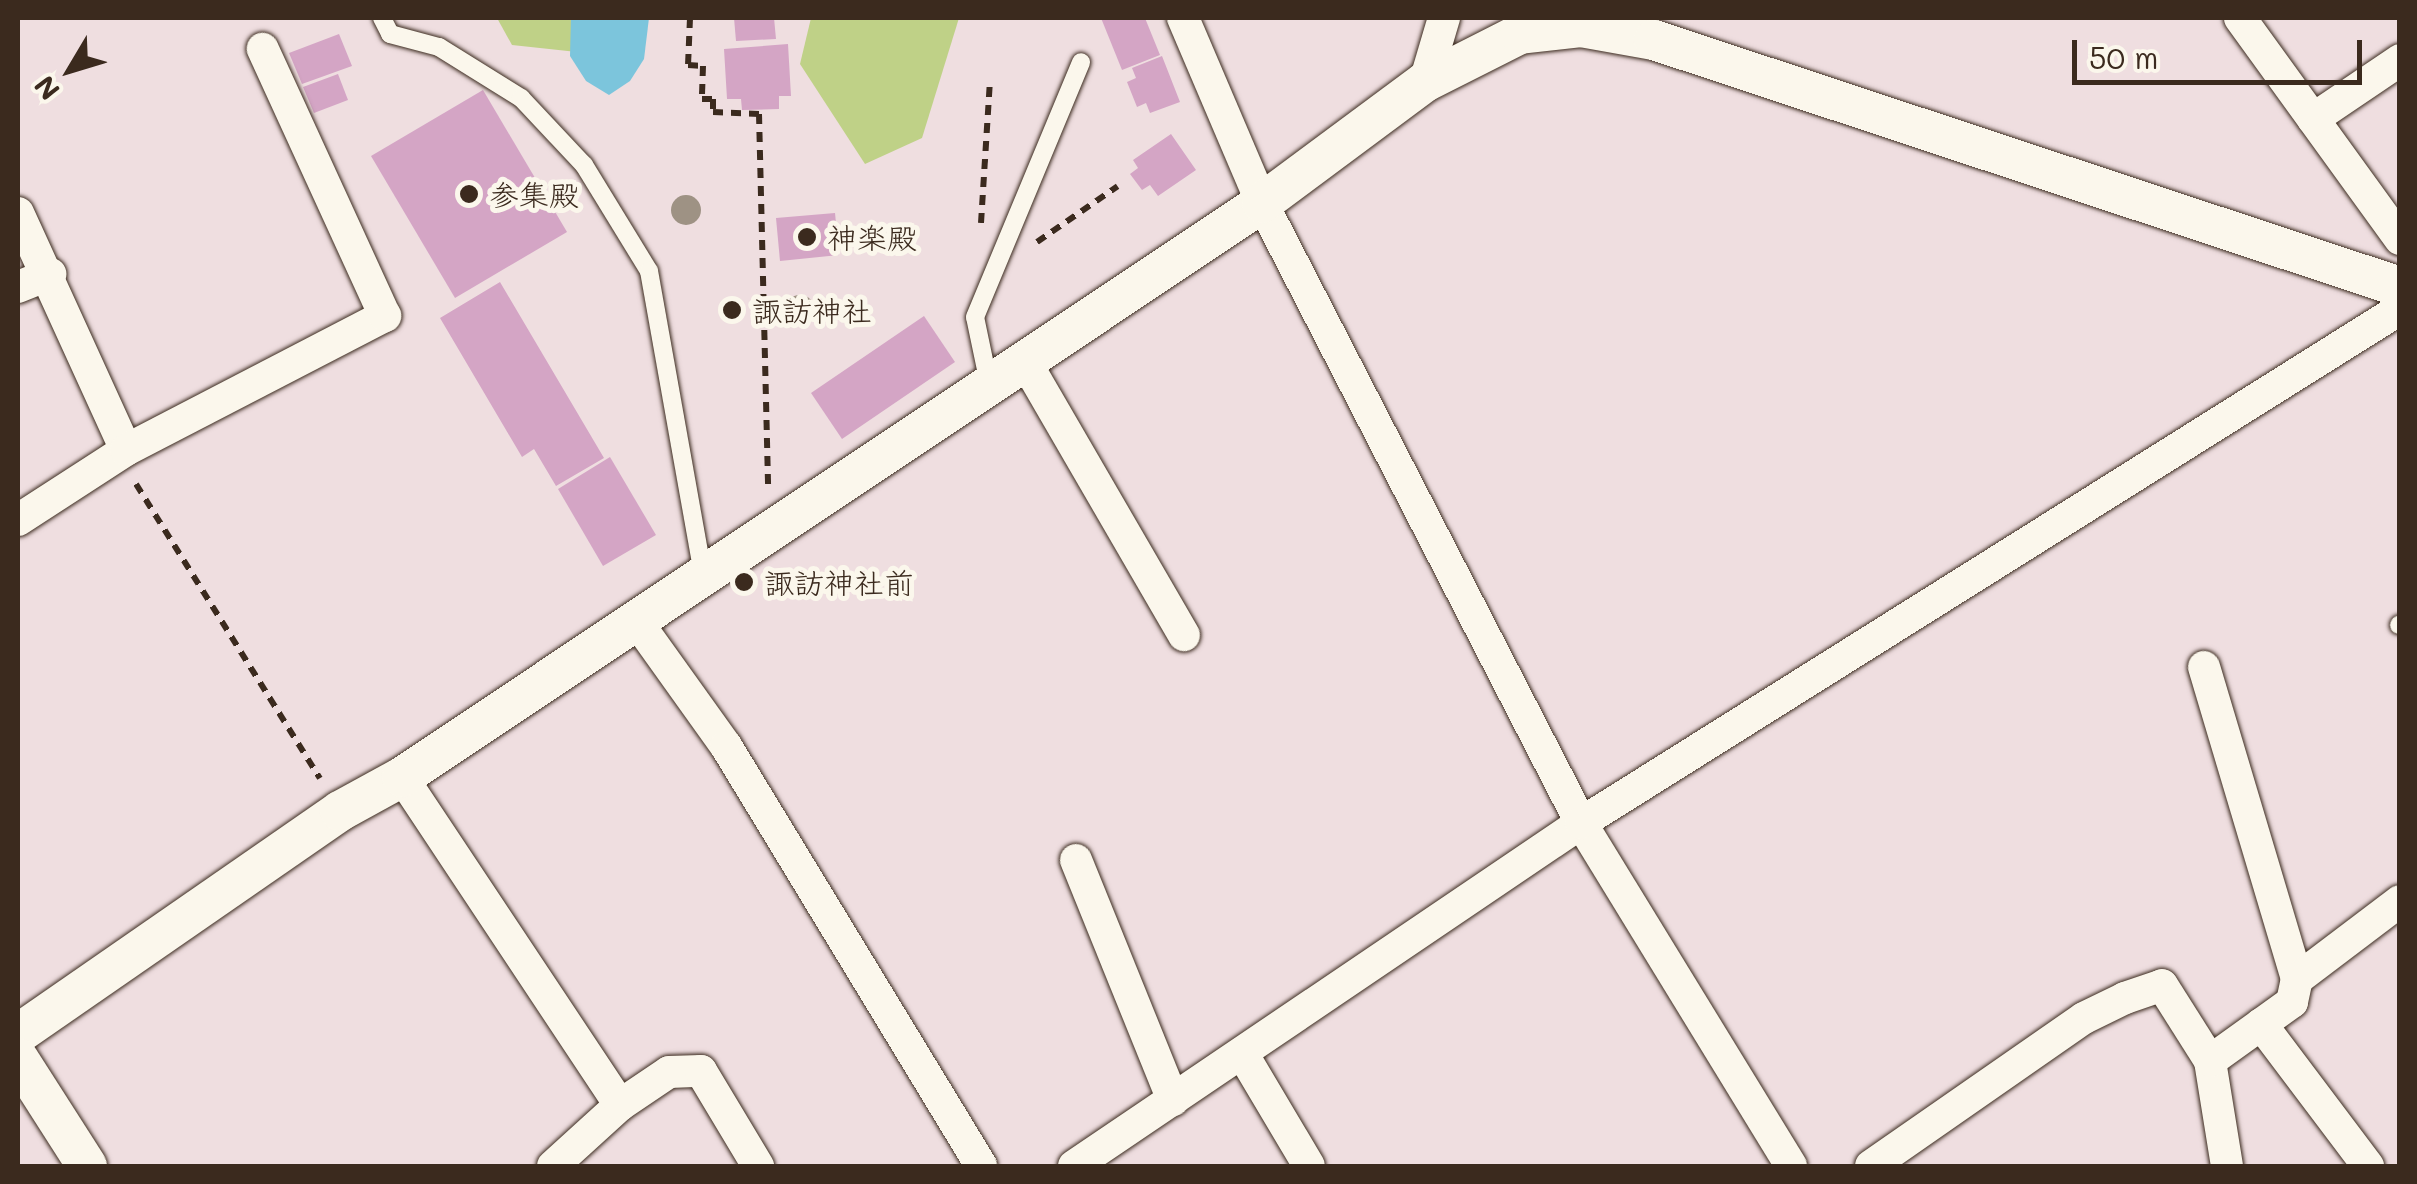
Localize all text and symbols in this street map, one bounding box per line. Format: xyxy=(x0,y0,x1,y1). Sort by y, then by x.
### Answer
north arrow xyxy=(20,20,120,120)
scale bar xyxy=(2077,20,2367,82)
text: 50 m xyxy=(2089,37,2159,77)
text: N xyxy=(26,69,67,108)
place label: 参集殿 xyxy=(489,176,579,212)
marker: 参集殿 xyxy=(458,183,480,205)
place label: 神楽殿 xyxy=(827,219,917,255)
marker: 神楽殿 xyxy=(796,226,818,248)
place label: 諏訪神社 xyxy=(752,292,872,328)
marker: 諏訪神社 xyxy=(721,299,743,321)
place label: 諏訪神社前 xyxy=(764,564,914,600)
marker: 諏訪神社前 xyxy=(733,571,755,593)

